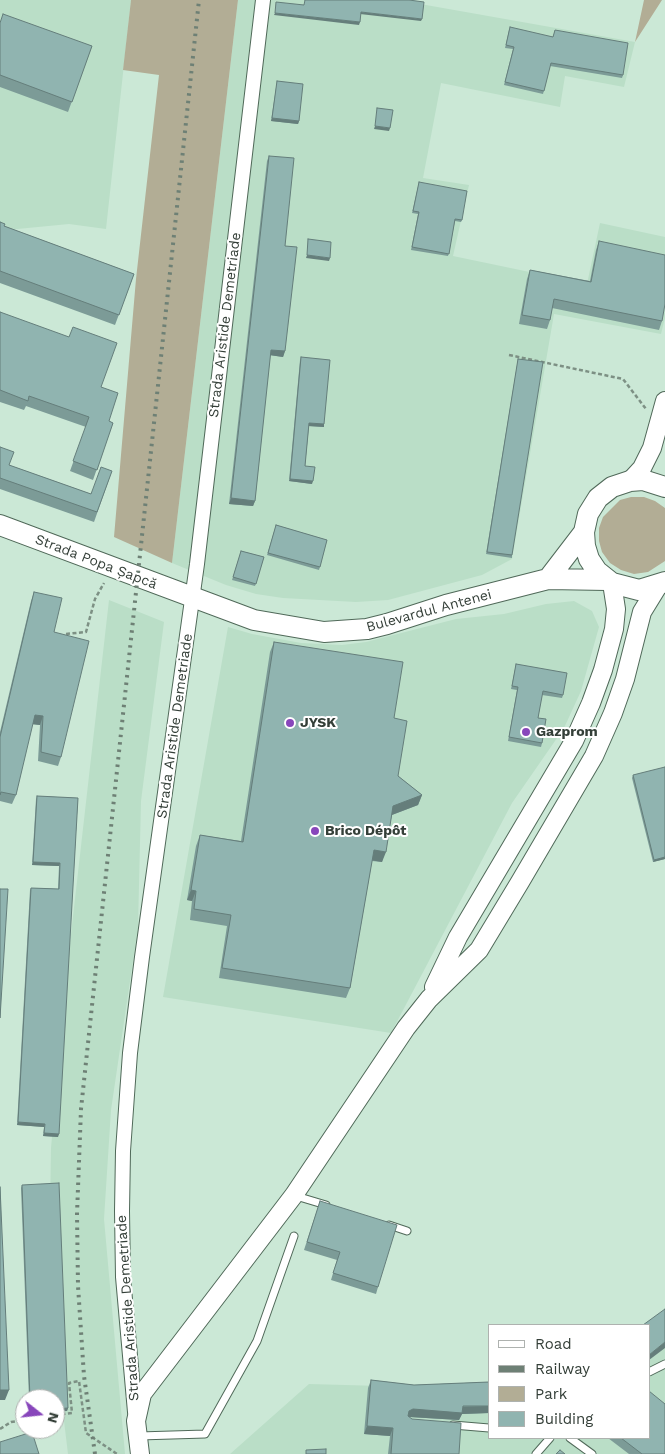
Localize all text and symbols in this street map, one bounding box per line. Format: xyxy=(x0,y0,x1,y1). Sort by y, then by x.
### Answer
street label: Strada Aristide Demetriade xyxy=(205,231,245,419)
street label: Strada Popa Șapcă xyxy=(33,531,159,593)
street label: Bulevardul Antenei xyxy=(364,586,494,636)
street label: Strada Aristide Demetriade xyxy=(154,632,196,820)
place label: JYSK xyxy=(300,715,336,731)
marker: JYSK xyxy=(284,717,296,729)
place label: Gazprom xyxy=(536,724,598,740)
marker: Gazprom xyxy=(520,726,532,738)
place label: Brico Dépôt xyxy=(325,823,406,839)
marker: Brico Dépôt xyxy=(309,825,321,837)
street label: Strada Aristide Demetriade xyxy=(113,1214,143,1402)
legend xyxy=(488,1324,650,1439)
text: Road xyxy=(535,1335,572,1353)
text: Railway xyxy=(535,1360,590,1378)
text: Park xyxy=(535,1385,567,1403)
north arrow xyxy=(15,1389,65,1439)
text: Building xyxy=(535,1410,593,1428)
text: N xyxy=(44,1411,63,1425)

